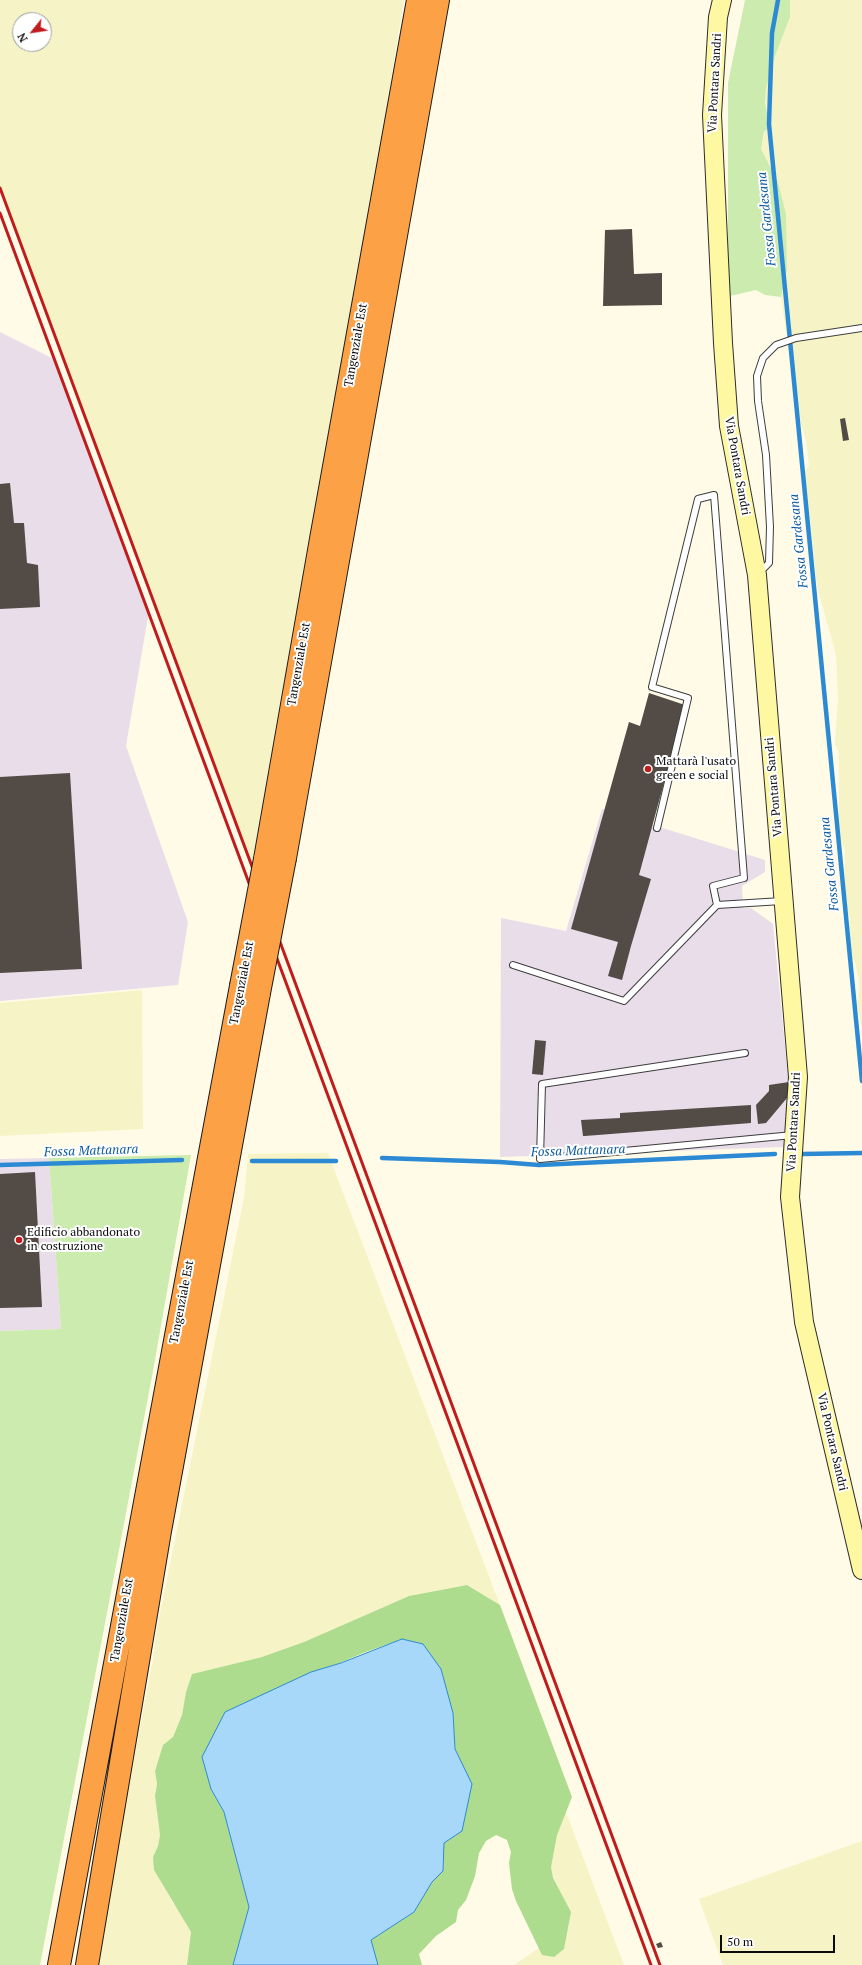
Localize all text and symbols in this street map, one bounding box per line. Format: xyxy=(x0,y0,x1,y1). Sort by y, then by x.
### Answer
north arrow xyxy=(12,12,52,52)
text: N xyxy=(14,30,31,45)
street label: Via Pontara Sandri xyxy=(705,33,725,133)
water label: Fossa Gardesana xyxy=(754,171,780,267)
street label: Tangenziale Est xyxy=(342,302,370,388)
street label: Via Pontara Sandri xyxy=(721,416,753,516)
water label: Fossa Gardesana xyxy=(786,493,812,589)
street label: Tangenziale Est xyxy=(285,621,313,707)
street label: Via Pontara Sandri xyxy=(762,737,786,837)
place label: Mattarà l'usato green e social xyxy=(656,755,736,783)
marker: Mattarà l'usato green e social xyxy=(643,764,653,774)
water label: Fossa Gardesana xyxy=(817,816,843,912)
street label: Tangenziale Est xyxy=(227,940,257,1026)
street label: Via Pontara Sandri xyxy=(784,1072,804,1172)
water label: Fossa Mattanara xyxy=(44,1142,138,1160)
water label: Fossa Mattanara xyxy=(531,1142,625,1160)
place label: Edificio abbandonato in costruzione xyxy=(27,1226,140,1254)
marker: Edificio abbandonato in costruzione xyxy=(14,1235,24,1245)
street label: Tangenziale Est xyxy=(167,1259,197,1345)
street label: Via Pontara Sandri xyxy=(814,1392,850,1492)
street label: Tangenziale Est xyxy=(108,1577,136,1663)
scale bar xyxy=(722,1927,837,1953)
text: 50 m xyxy=(727,1934,753,1949)

